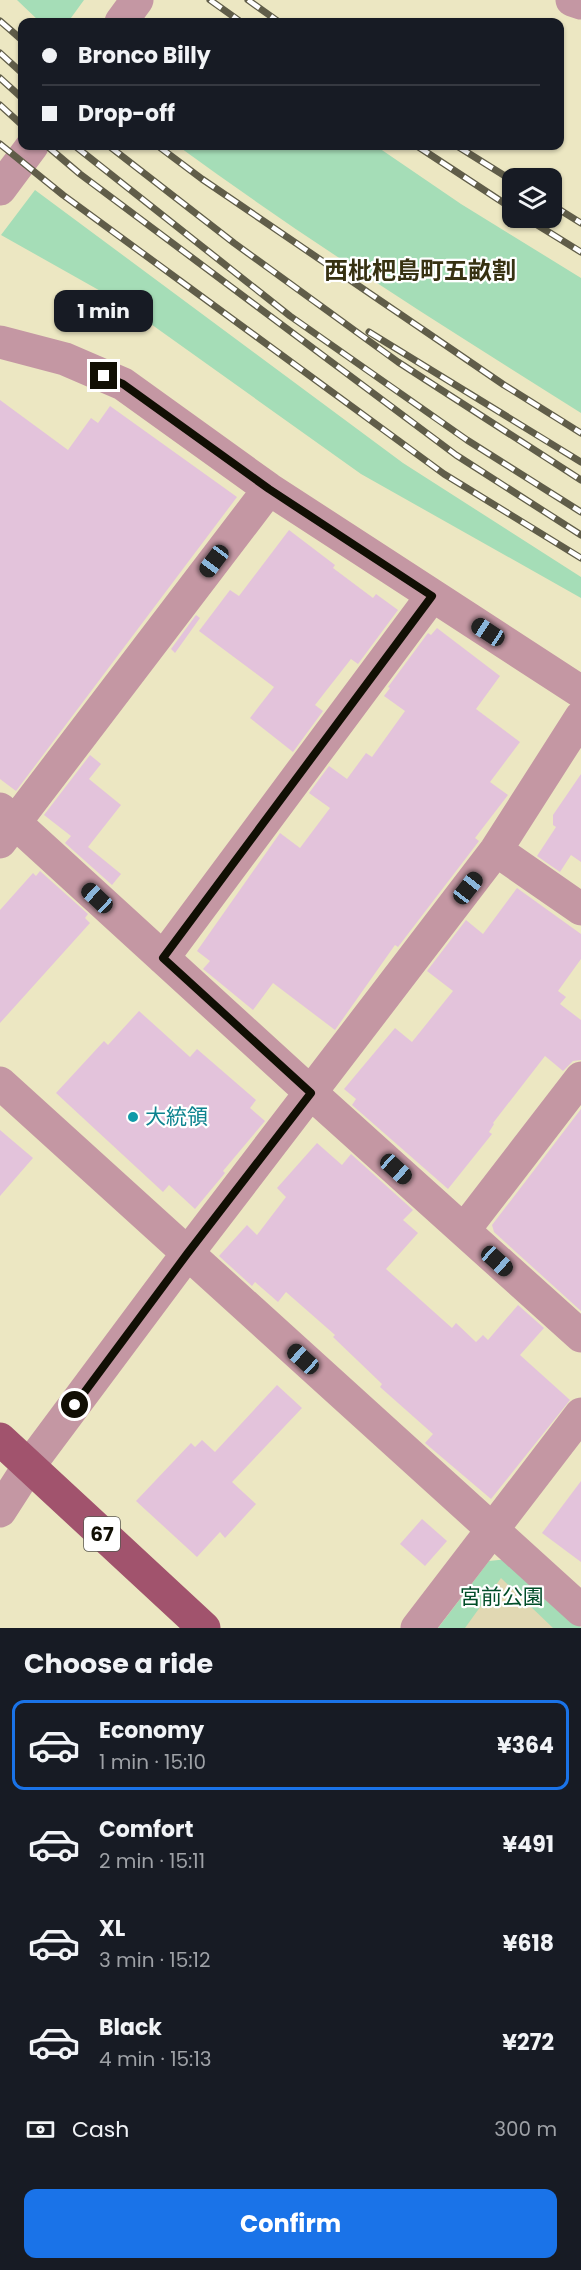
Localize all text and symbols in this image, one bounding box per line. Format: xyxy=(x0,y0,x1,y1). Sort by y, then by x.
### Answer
text: Bronco Billy xyxy=(78,40,211,71)
text: Drop-off xyxy=(78,98,175,129)
map controls xyxy=(502,168,562,228)
button: layers xyxy=(502,168,562,228)
district label: 西枇杷島町五畝割 xyxy=(324,254,516,287)
callout: 1 min xyxy=(54,289,154,331)
text: 1 min xyxy=(77,297,130,325)
route end xyxy=(90,362,117,389)
car xyxy=(196,541,232,581)
car xyxy=(468,615,508,649)
car xyxy=(450,868,486,908)
car xyxy=(78,879,116,917)
place label: 大統領 xyxy=(145,1102,208,1131)
marker: 大統領 xyxy=(126,1110,140,1124)
car xyxy=(377,1150,415,1188)
car xyxy=(478,1242,516,1280)
car xyxy=(284,1340,322,1378)
route start xyxy=(61,1391,88,1418)
road number: 67 xyxy=(84,1517,120,1551)
park label: 宮前公園 xyxy=(460,1582,544,1611)
text: Choose a ride xyxy=(24,1645,213,1682)
text: Economy xyxy=(99,1715,204,1746)
icon: car xyxy=(27,1718,81,1772)
text: ¥364 xyxy=(497,1730,554,1761)
text: 1 min · 15:10 xyxy=(99,1748,206,1776)
text: Comfort xyxy=(99,1814,193,1845)
icon: car xyxy=(27,1817,81,1871)
text: ¥491 xyxy=(503,1829,554,1860)
text: 2 min · 15:11 xyxy=(99,1847,205,1875)
text: XL xyxy=(99,1913,125,1944)
icon: car xyxy=(27,1916,81,1970)
text: ¥618 xyxy=(503,1928,554,1959)
text: 3 min · 15:12 xyxy=(99,1946,210,1974)
text: Black xyxy=(99,2012,162,2043)
icon: car xyxy=(27,2015,81,2069)
text: ¥272 xyxy=(502,2027,554,2058)
text: 4 min · 15:13 xyxy=(99,2045,212,2073)
icon: cash xyxy=(24,2113,57,2146)
text: Cash xyxy=(72,2114,129,2145)
text: 300 m xyxy=(494,2115,557,2143)
button: Confirm xyxy=(24,2189,557,2258)

